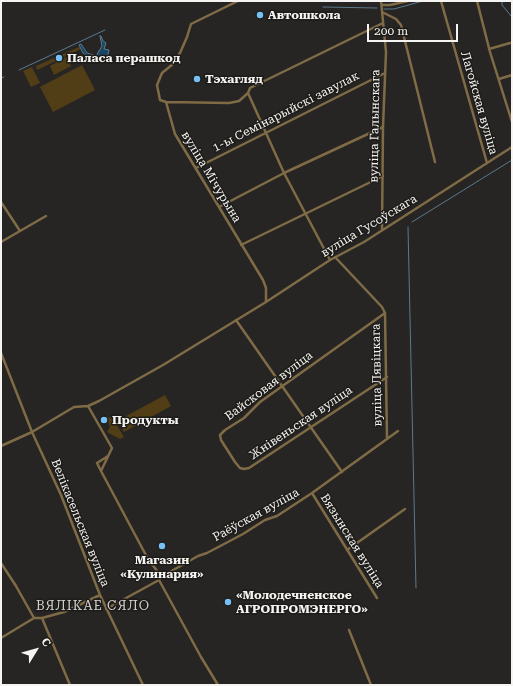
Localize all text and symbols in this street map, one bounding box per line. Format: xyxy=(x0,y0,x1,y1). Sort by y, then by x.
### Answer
place label: Автошкола xyxy=(268,8,341,22)
marker: Автошкола xyxy=(255,10,265,20)
scale bar xyxy=(369,16,460,42)
text: 200 m xyxy=(374,24,408,38)
street label: Лагойская вуліца xyxy=(457,50,501,156)
place label: Паласа перашкод xyxy=(67,51,180,65)
marker: Паласа перашкод xyxy=(54,53,64,63)
street label: 1-ы Семінарыйскі завулак xyxy=(210,69,362,155)
street label: вуліца Галынскага xyxy=(367,69,383,183)
place label: Тэхагляд xyxy=(205,72,263,86)
marker: Тэхагляд xyxy=(192,74,202,84)
street label: вуліца Мічурына xyxy=(178,129,244,225)
street label: вуліца Гусоўскага xyxy=(318,192,420,260)
street label: вуліца Лявіцкага xyxy=(369,323,385,427)
street label: Вайсковая вуліца xyxy=(222,348,316,424)
street label: Жнівеньская вуліца xyxy=(247,383,355,463)
place label: Продукты xyxy=(112,413,179,427)
marker: Продукты xyxy=(99,415,109,425)
street label: Велікасельская вуліца xyxy=(48,457,112,589)
street label: Раёўская вуліца xyxy=(210,485,302,545)
street label: Вязынская вуліца xyxy=(317,491,387,591)
marker: Магазин «Кулинария» xyxy=(157,541,167,551)
place label: Магазин «Кулинария» xyxy=(120,553,204,581)
place label: «Молодечненское АГРОПРОМЭНЕРГО» xyxy=(236,588,368,616)
marker: «Молодечненское АГРОПРОМЭНЕРГО» xyxy=(223,597,233,607)
district label: ВЯЛІКАЕ СЯЛО xyxy=(36,598,150,614)
north arrow xyxy=(16,630,56,670)
text: С xyxy=(38,635,53,649)

